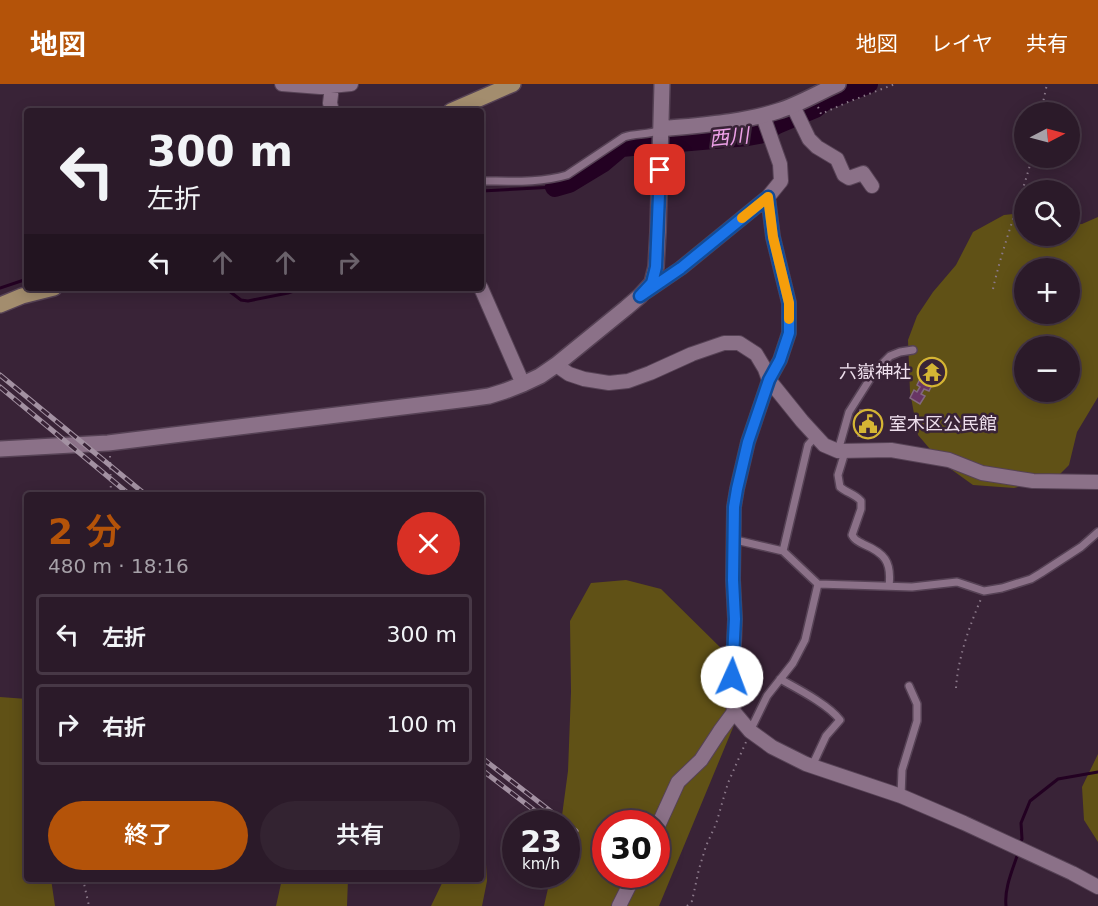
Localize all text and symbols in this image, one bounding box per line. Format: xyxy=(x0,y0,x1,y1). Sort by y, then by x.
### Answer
text: 地図 xyxy=(30,28,86,61)
text: 地図 xyxy=(856,32,898,56)
text: レイヤ xyxy=(931,32,993,56)
text: 共有 xyxy=(1026,32,1068,56)
north arrow xyxy=(1014,102,1080,168)
map controls xyxy=(1014,102,1080,402)
water label: 西川 xyxy=(708,123,752,151)
text: 300 m xyxy=(147,127,293,176)
icon: left xyxy=(48,132,126,210)
pin xyxy=(634,144,685,195)
icon: arrive xyxy=(643,153,676,186)
button: search xyxy=(1014,180,1080,246)
text: 左折 xyxy=(147,183,201,214)
icon: left xyxy=(143,246,176,279)
icon: ahead xyxy=(206,246,239,279)
icon: ahead xyxy=(269,246,302,279)
icon: right xyxy=(332,246,365,279)
button: + xyxy=(1014,258,1080,324)
button: − xyxy=(1014,336,1080,402)
temple icon: 六嶽神社 xyxy=(916,356,948,388)
place label: 六嶽神社 xyxy=(839,361,911,382)
public building icon: 室木区公民館 xyxy=(852,408,884,440)
place label: 室木区公民館 xyxy=(889,413,997,434)
text: 2 分 xyxy=(48,511,122,552)
button: close xyxy=(397,512,460,575)
text: 480 m · 18:16 xyxy=(48,554,189,578)
icon: left xyxy=(51,618,84,651)
text: 300 m xyxy=(387,622,457,647)
text: 左折 xyxy=(102,625,146,650)
position arrow xyxy=(700,645,764,709)
icon: right xyxy=(51,708,84,741)
text: 100 m xyxy=(387,712,457,737)
text: 右折 xyxy=(102,715,146,740)
button: 終了 xyxy=(48,801,248,870)
button: 共有 xyxy=(260,801,460,870)
speed limit sign: 30 xyxy=(592,810,670,888)
text: 23 xyxy=(520,824,562,859)
text: km/h xyxy=(522,855,560,873)

